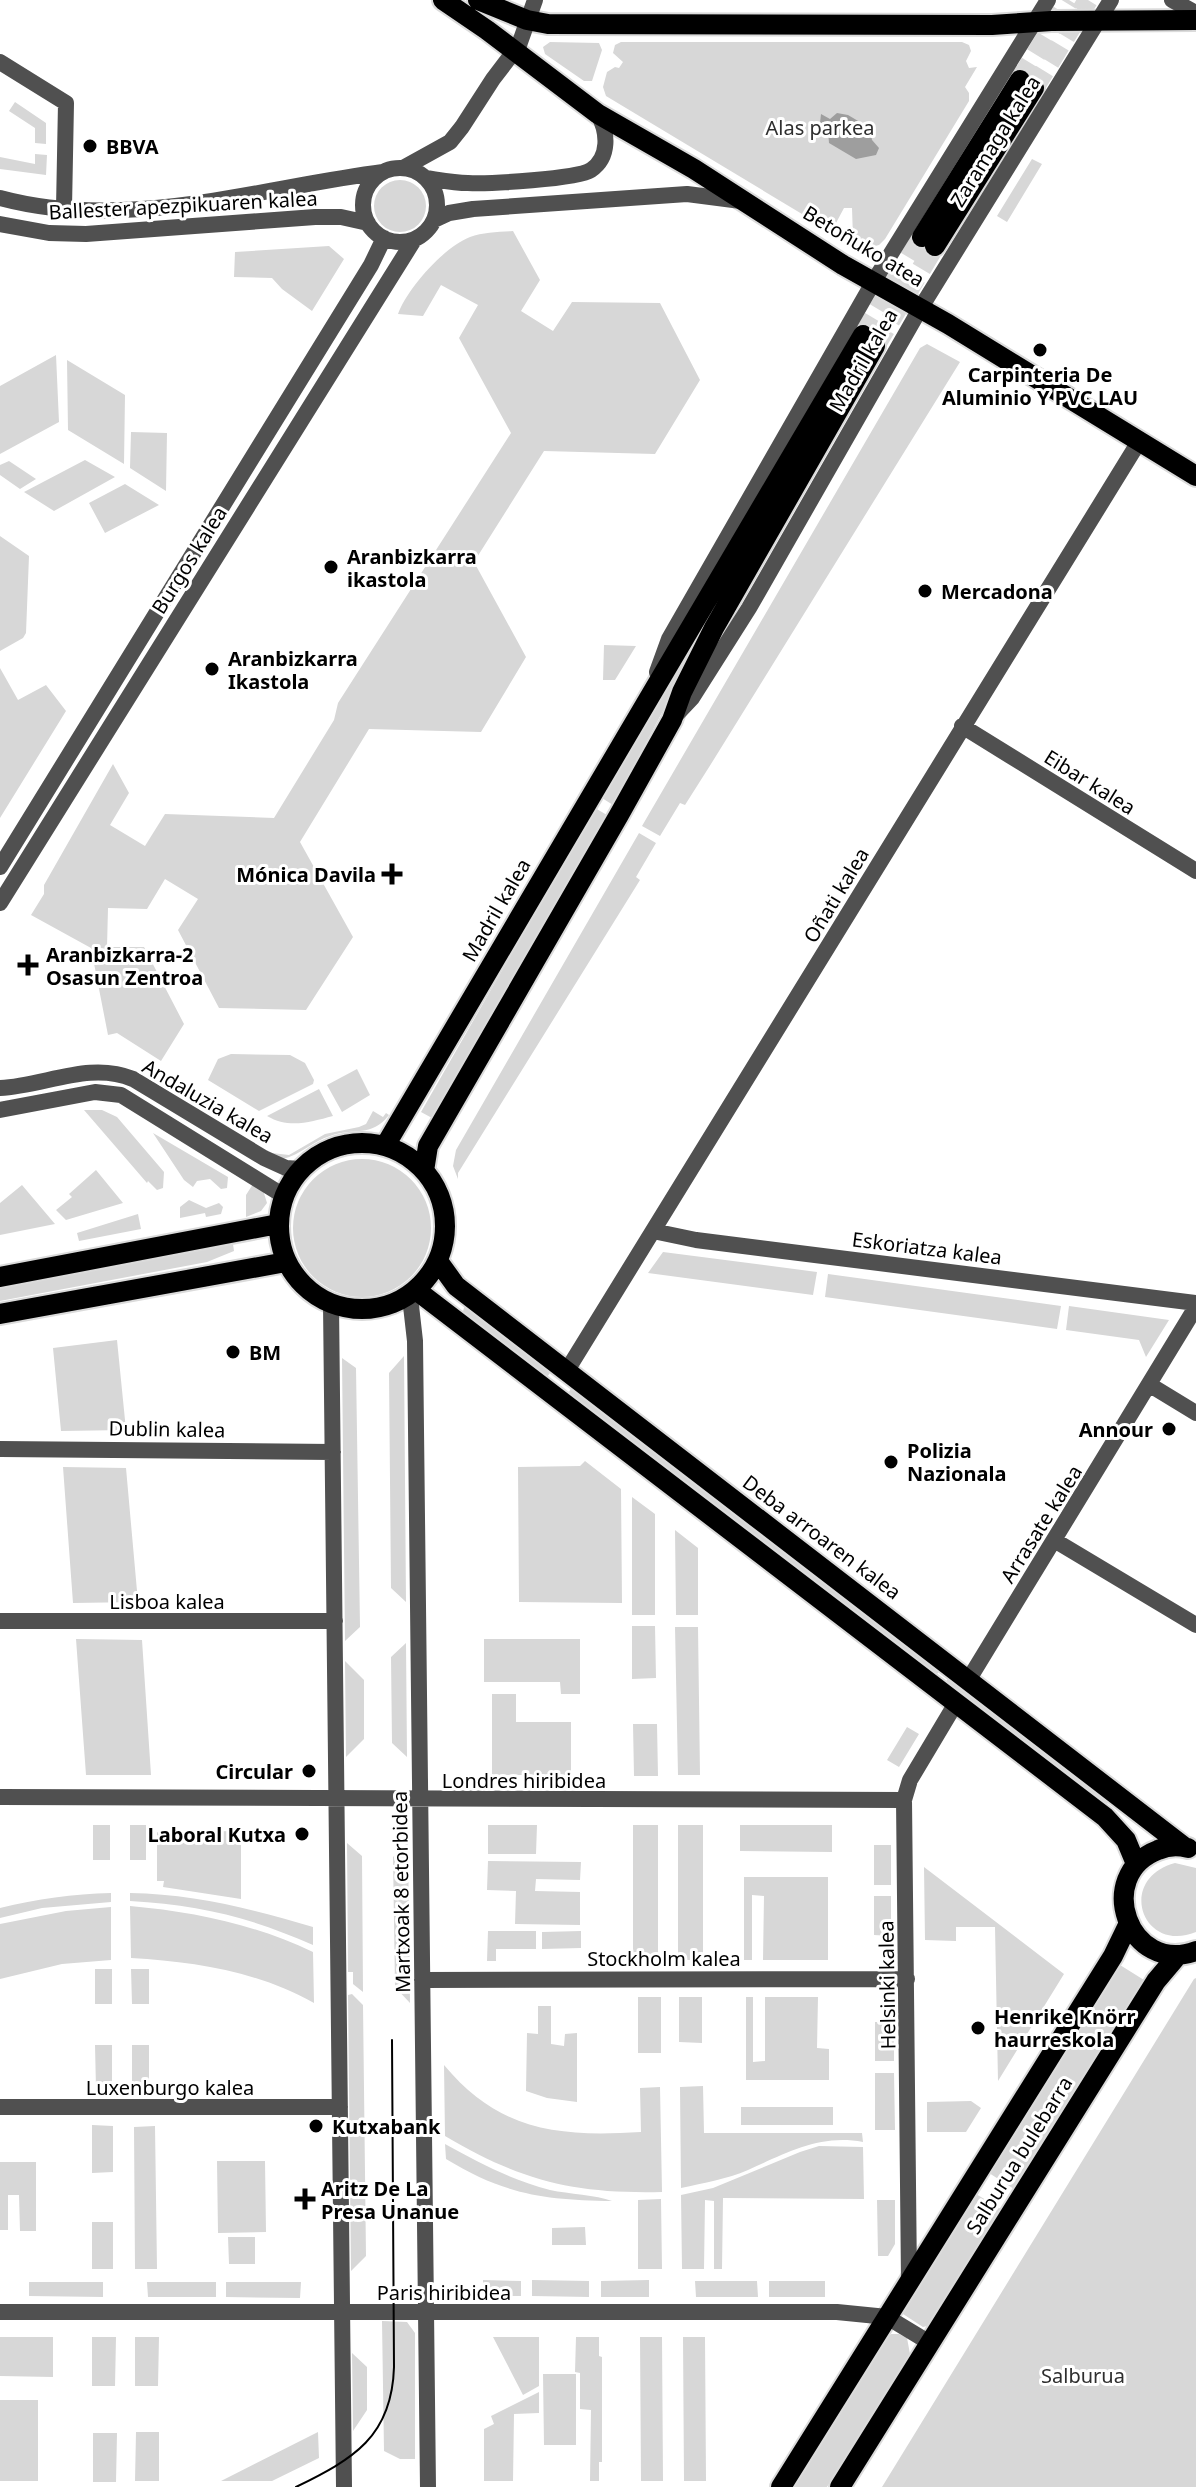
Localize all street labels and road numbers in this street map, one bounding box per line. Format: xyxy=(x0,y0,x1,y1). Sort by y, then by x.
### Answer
street label: Zaramaga kalea xyxy=(944,70,1046,212)
street label: Ballester apezpikuaren kalea xyxy=(48,184,318,226)
street label: Betoñuko atea xyxy=(798,199,930,293)
street label: Madril kalea xyxy=(823,303,903,417)
street label: Burgos kalea xyxy=(145,501,233,619)
street label: Eibar kalea xyxy=(1039,743,1141,821)
street label: Oñati kalea xyxy=(797,842,875,948)
street label: Madril kalea xyxy=(456,853,536,967)
street label: Andaluzia kalea xyxy=(138,1053,278,1149)
street label: Eskoriatza kalea xyxy=(851,1225,1003,1271)
street label: Dublin kalea xyxy=(108,1414,226,1444)
street label: Arrasate kalea xyxy=(994,1460,1088,1588)
street label: Deba arroaren kalea xyxy=(737,1469,907,1605)
street label: Lisboa kalea xyxy=(109,1588,225,1615)
street label: Londres hiribidea xyxy=(442,1767,606,1794)
street label: Martxoak 8 etorbidea xyxy=(386,1791,416,1993)
street label: Helsinki kalea xyxy=(872,1920,902,2050)
street label: Stockholm kalea xyxy=(587,1945,741,1972)
street label: Salburua bulebarra xyxy=(960,2071,1078,2239)
street label: Luxenburgo kalea xyxy=(86,2074,254,2101)
street label: Paris hiribidea xyxy=(377,2279,511,2306)

